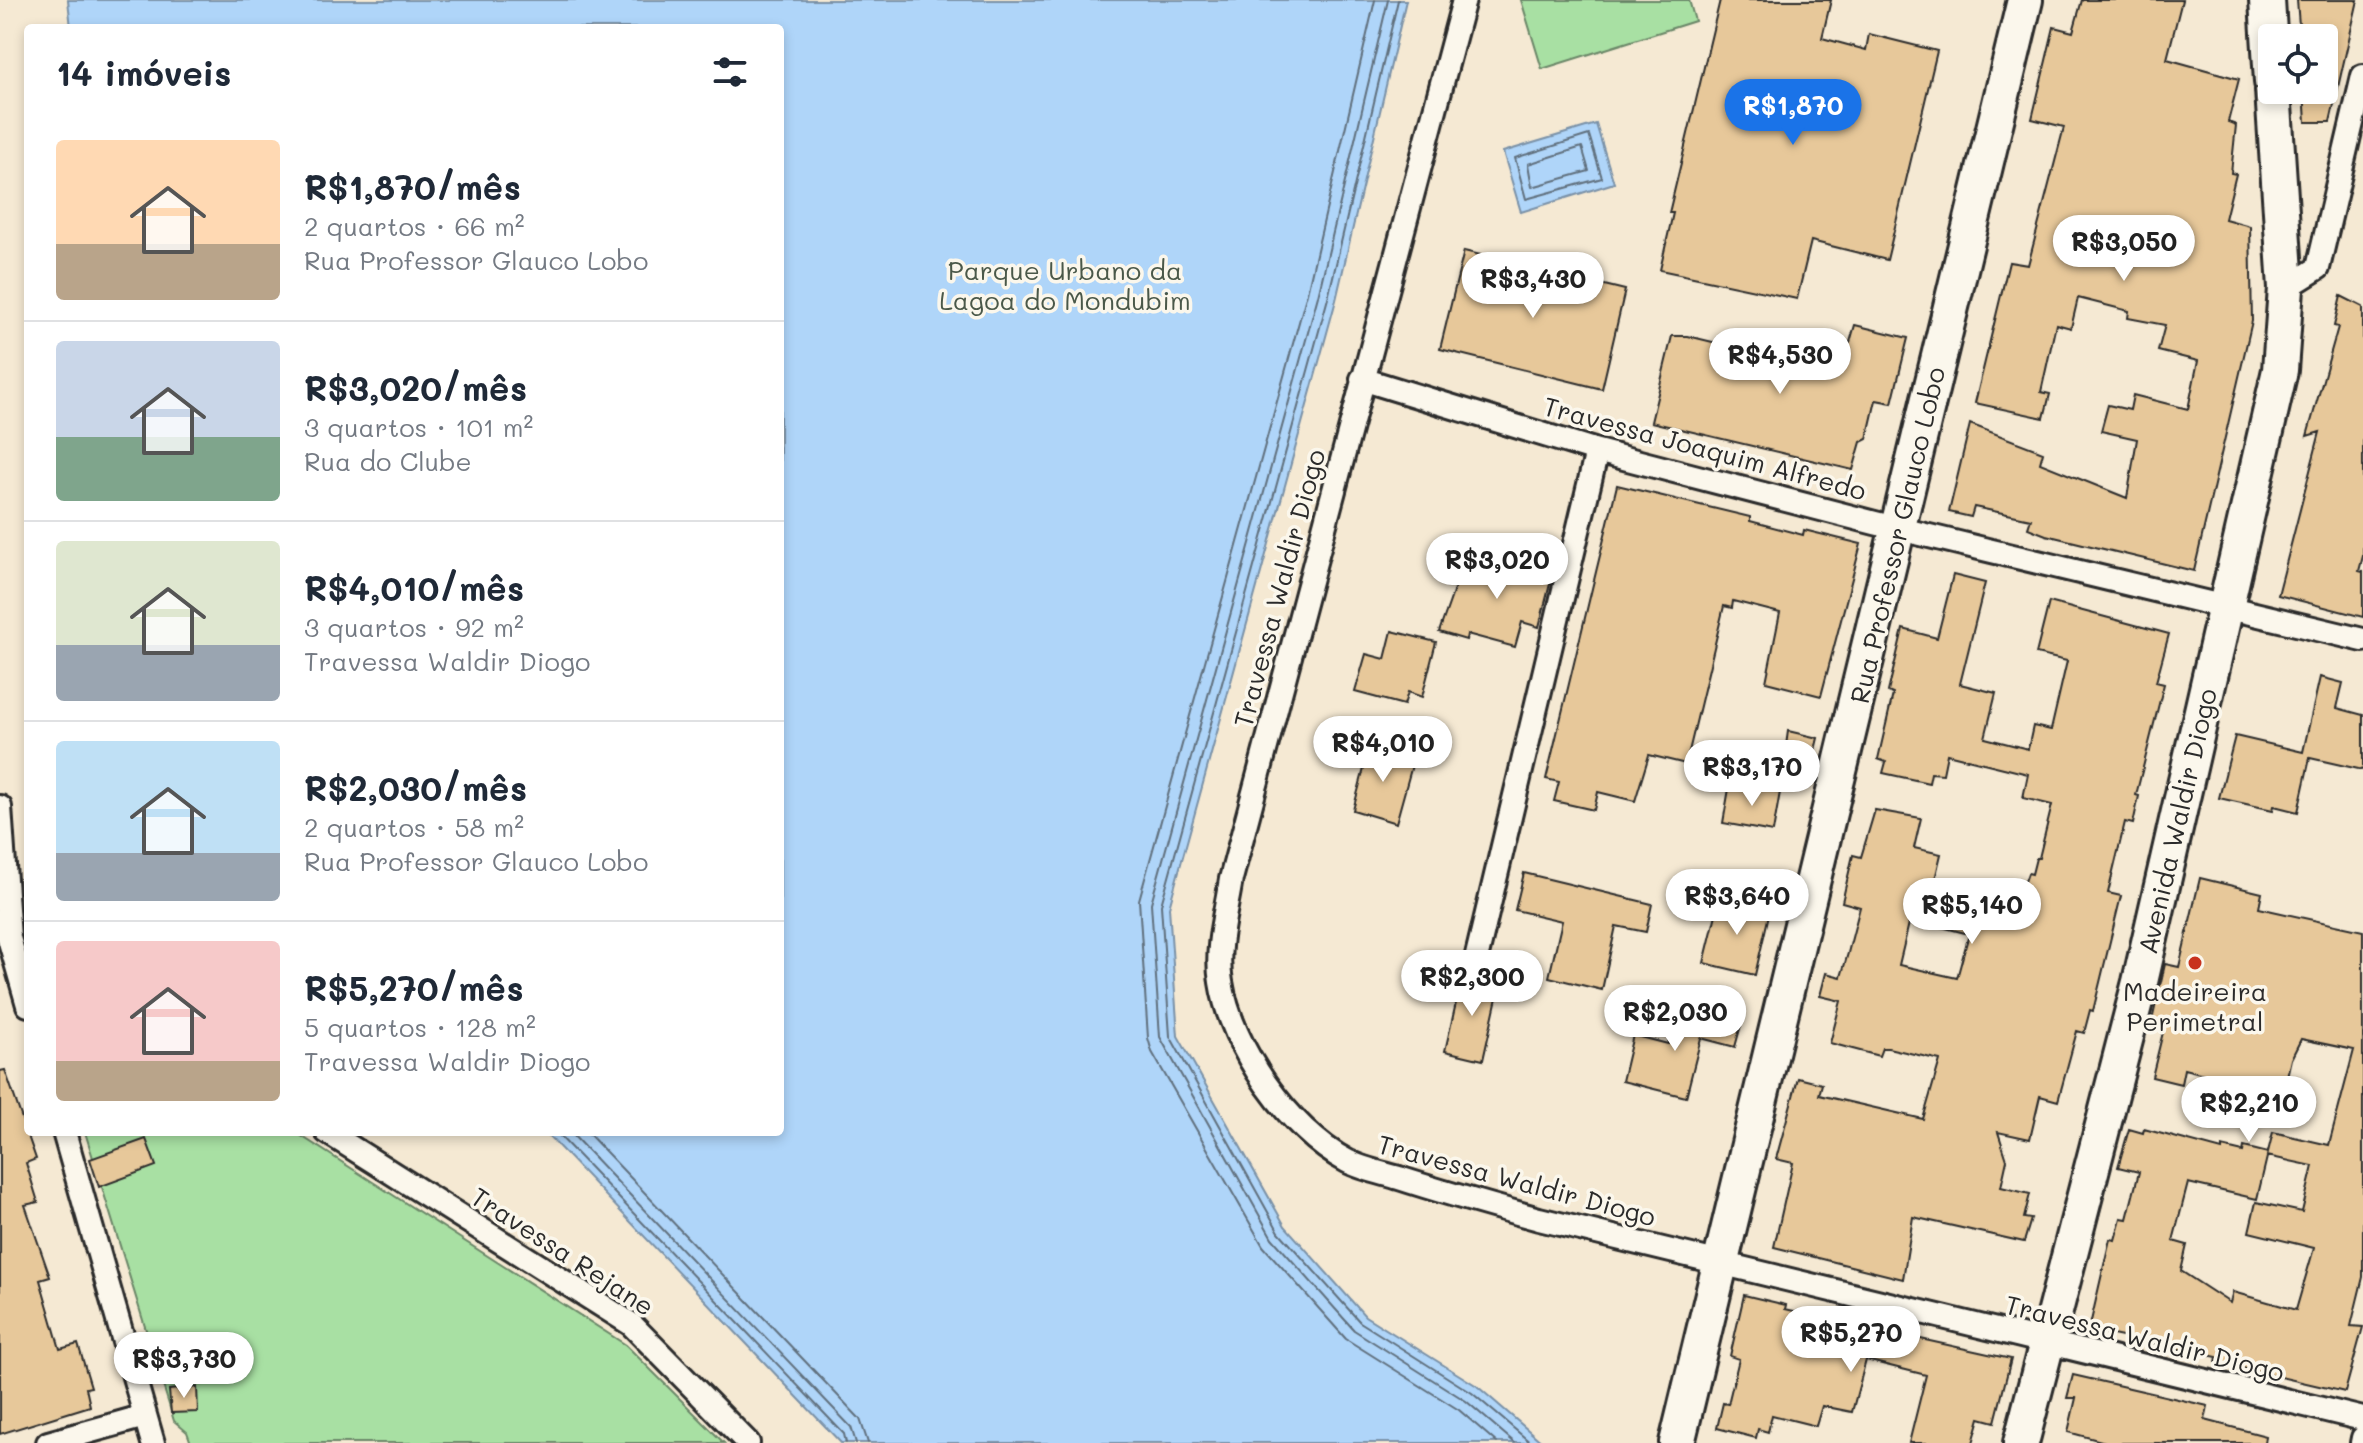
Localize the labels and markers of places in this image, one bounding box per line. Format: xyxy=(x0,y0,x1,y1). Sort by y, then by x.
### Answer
pin: R$1,870 xyxy=(1719,79,1867,147)
pin: R$3,050 xyxy=(2050,215,2198,283)
pin: R$3,430 xyxy=(1459,252,1607,320)
pin: R$4,530 xyxy=(1706,328,1854,396)
pin: R$3,020 xyxy=(1423,533,1571,601)
pin: R$4,010 xyxy=(1309,716,1457,784)
pin: R$3,170 xyxy=(1678,740,1826,808)
pin: R$3,640 xyxy=(1663,869,1811,937)
pin: R$5,140 xyxy=(1898,878,2046,946)
pin: R$2,300 xyxy=(1398,950,1546,1018)
marker: Madeireira Perimetral xyxy=(2186,954,2204,972)
place label: Madeireira Perimetral xyxy=(2123,974,2267,1038)
pin: R$2,030 xyxy=(1601,985,1749,1053)
pin: R$2,210 xyxy=(2175,1076,2323,1144)
pin: R$5,270 xyxy=(1777,1306,1925,1374)
pin: R$3,730 xyxy=(110,1332,258,1400)

